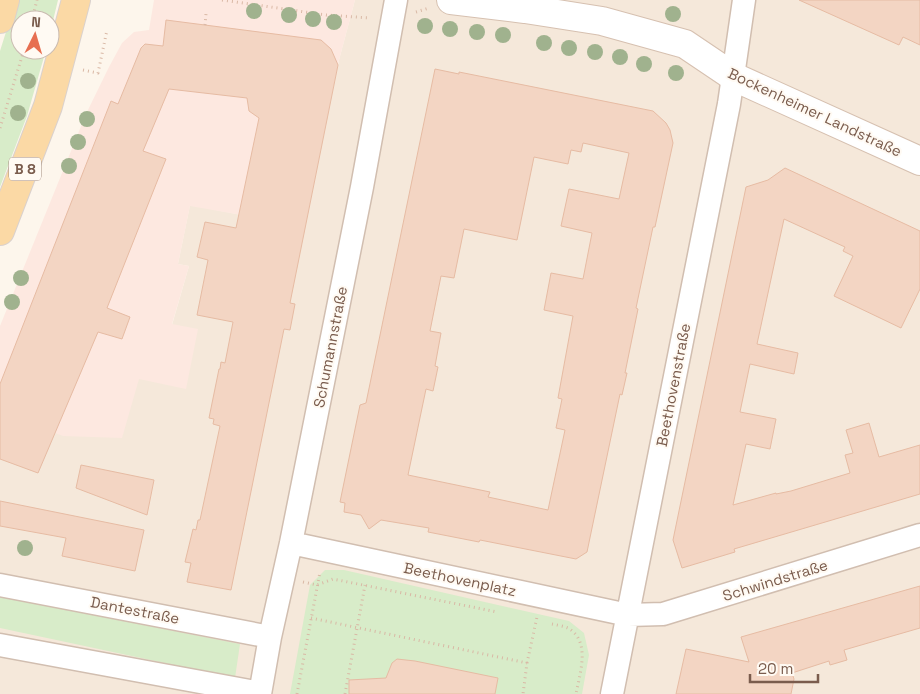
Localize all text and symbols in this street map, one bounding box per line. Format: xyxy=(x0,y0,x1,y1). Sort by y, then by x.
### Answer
north arrow xyxy=(10,10,60,60)
text: N xyxy=(31,13,42,31)
street label: Bockenheimer Landstraße xyxy=(725,63,905,161)
road number: B 8 xyxy=(9,157,41,180)
street label: Schumannstraße xyxy=(309,285,351,409)
street label: Beethovenstraße xyxy=(652,322,694,448)
street label: Schwindstraße xyxy=(720,555,830,605)
street label: Beethovenplatz xyxy=(402,558,518,600)
street label: Dantestraße xyxy=(89,592,181,628)
scale bar xyxy=(750,652,818,684)
text: 20 m xyxy=(758,659,793,678)

